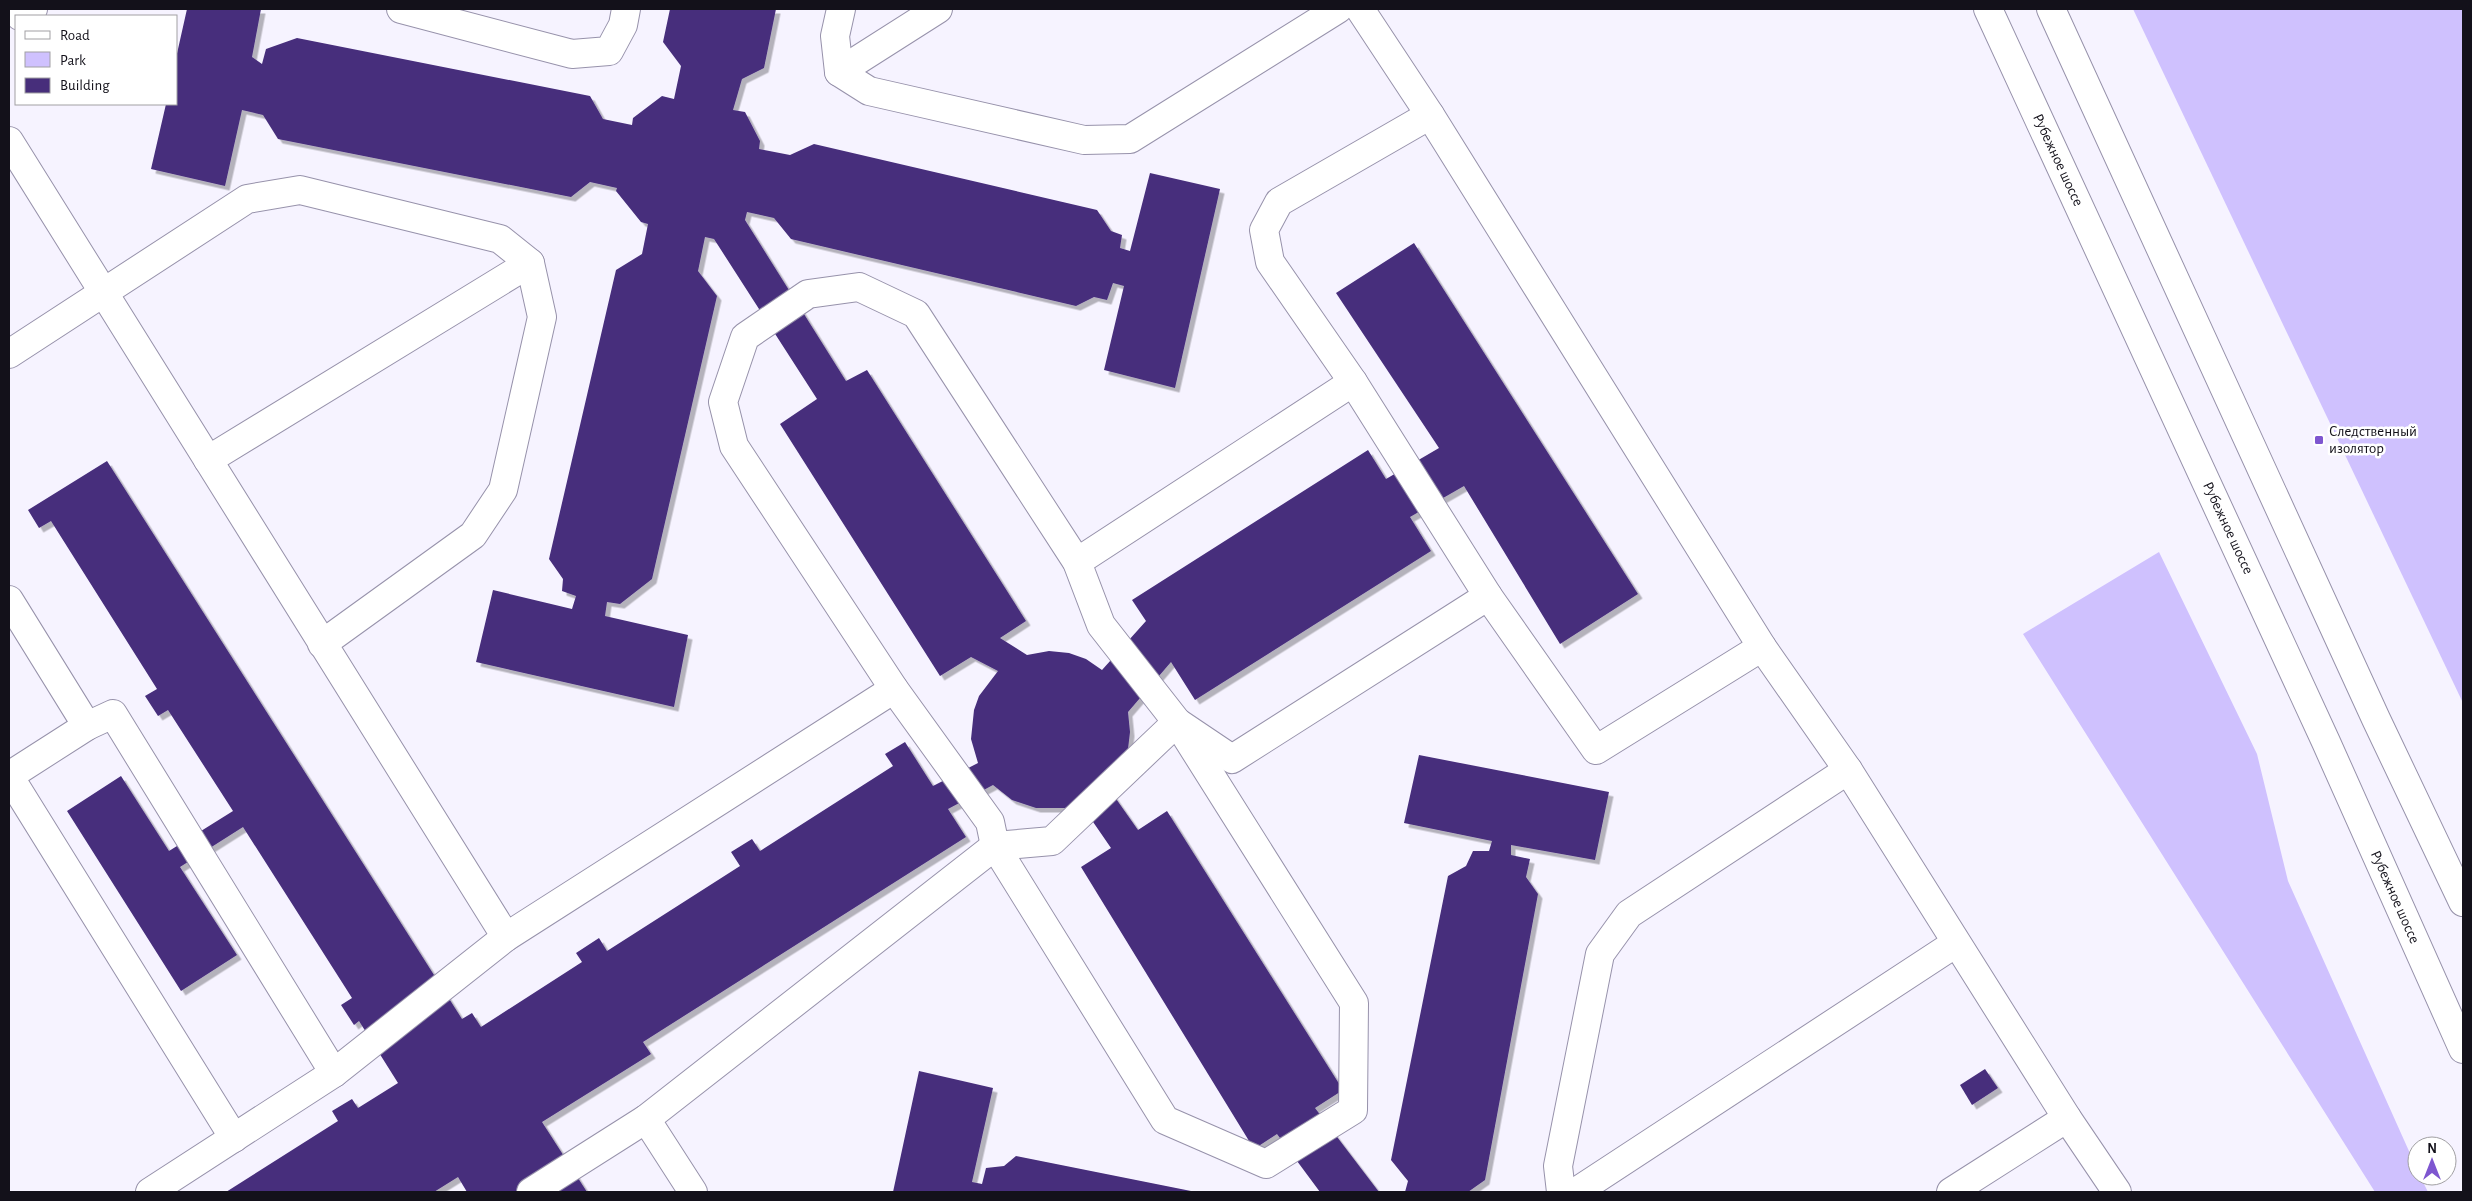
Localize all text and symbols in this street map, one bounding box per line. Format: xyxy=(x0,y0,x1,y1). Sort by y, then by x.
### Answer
legend xyxy=(15,15,178,105)
text: Road xyxy=(60,28,90,43)
text: Park xyxy=(60,53,86,68)
text: Building xyxy=(60,78,110,93)
street label: Рубежное шоссе xyxy=(2030,112,2086,209)
place label: Следственный изолятор xyxy=(2329,424,2417,456)
marker: Следственный изолятор xyxy=(2313,434,2325,446)
street label: Рубежное шоссе xyxy=(2200,480,2256,577)
street label: Рубежное шоссе xyxy=(2368,848,2422,946)
north arrow xyxy=(2407,1136,2457,1186)
text: N xyxy=(2427,1142,2437,1156)

